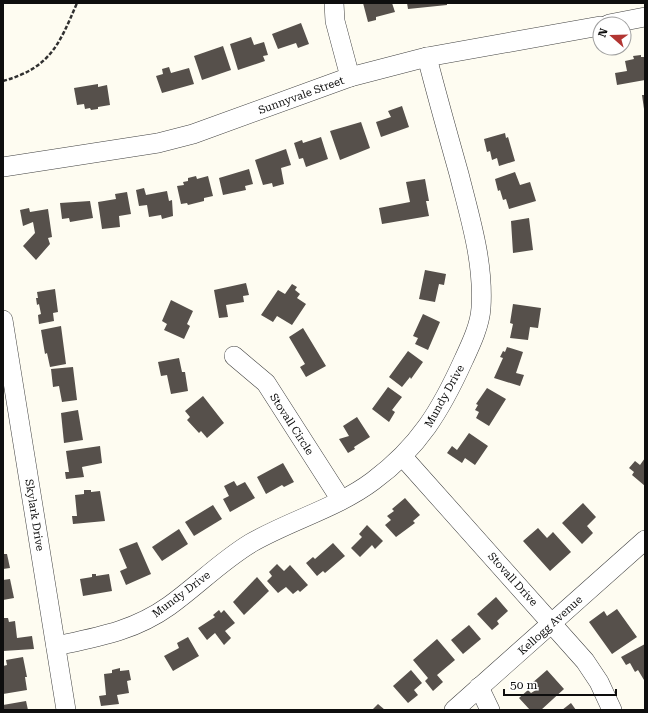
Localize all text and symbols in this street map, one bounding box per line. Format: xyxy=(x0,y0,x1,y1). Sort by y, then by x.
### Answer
north arrow xyxy=(592,16,632,56)
text: N xyxy=(596,26,611,39)
street label: Sunnyvale Street xyxy=(256,74,346,117)
street label: Mundy Drive xyxy=(422,363,467,430)
street label: Stovall Circle xyxy=(267,391,316,457)
street label: Skylark Drive xyxy=(22,478,47,552)
street label: Stovall Drive xyxy=(485,550,540,609)
street label: Mundy Drive xyxy=(150,568,213,620)
street label: Kellogg Avenue xyxy=(515,593,585,658)
scale bar xyxy=(504,671,616,697)
text: 50 m xyxy=(510,678,537,692)

